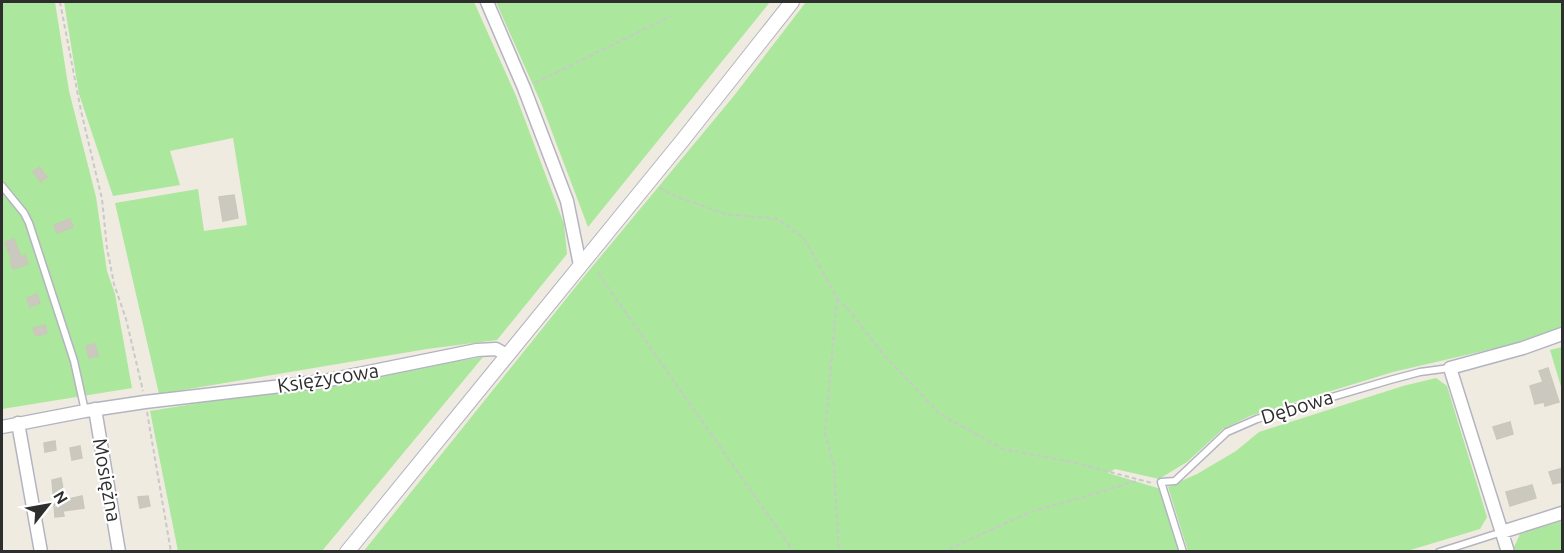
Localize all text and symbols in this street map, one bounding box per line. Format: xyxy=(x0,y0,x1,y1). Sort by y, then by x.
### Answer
street label: Księżycowa xyxy=(275,358,380,397)
street label: Dębowa xyxy=(1258,385,1336,428)
street label: Mosiężna xyxy=(89,436,126,524)
north arrow xyxy=(18,475,78,535)
text: N xyxy=(50,488,72,507)

